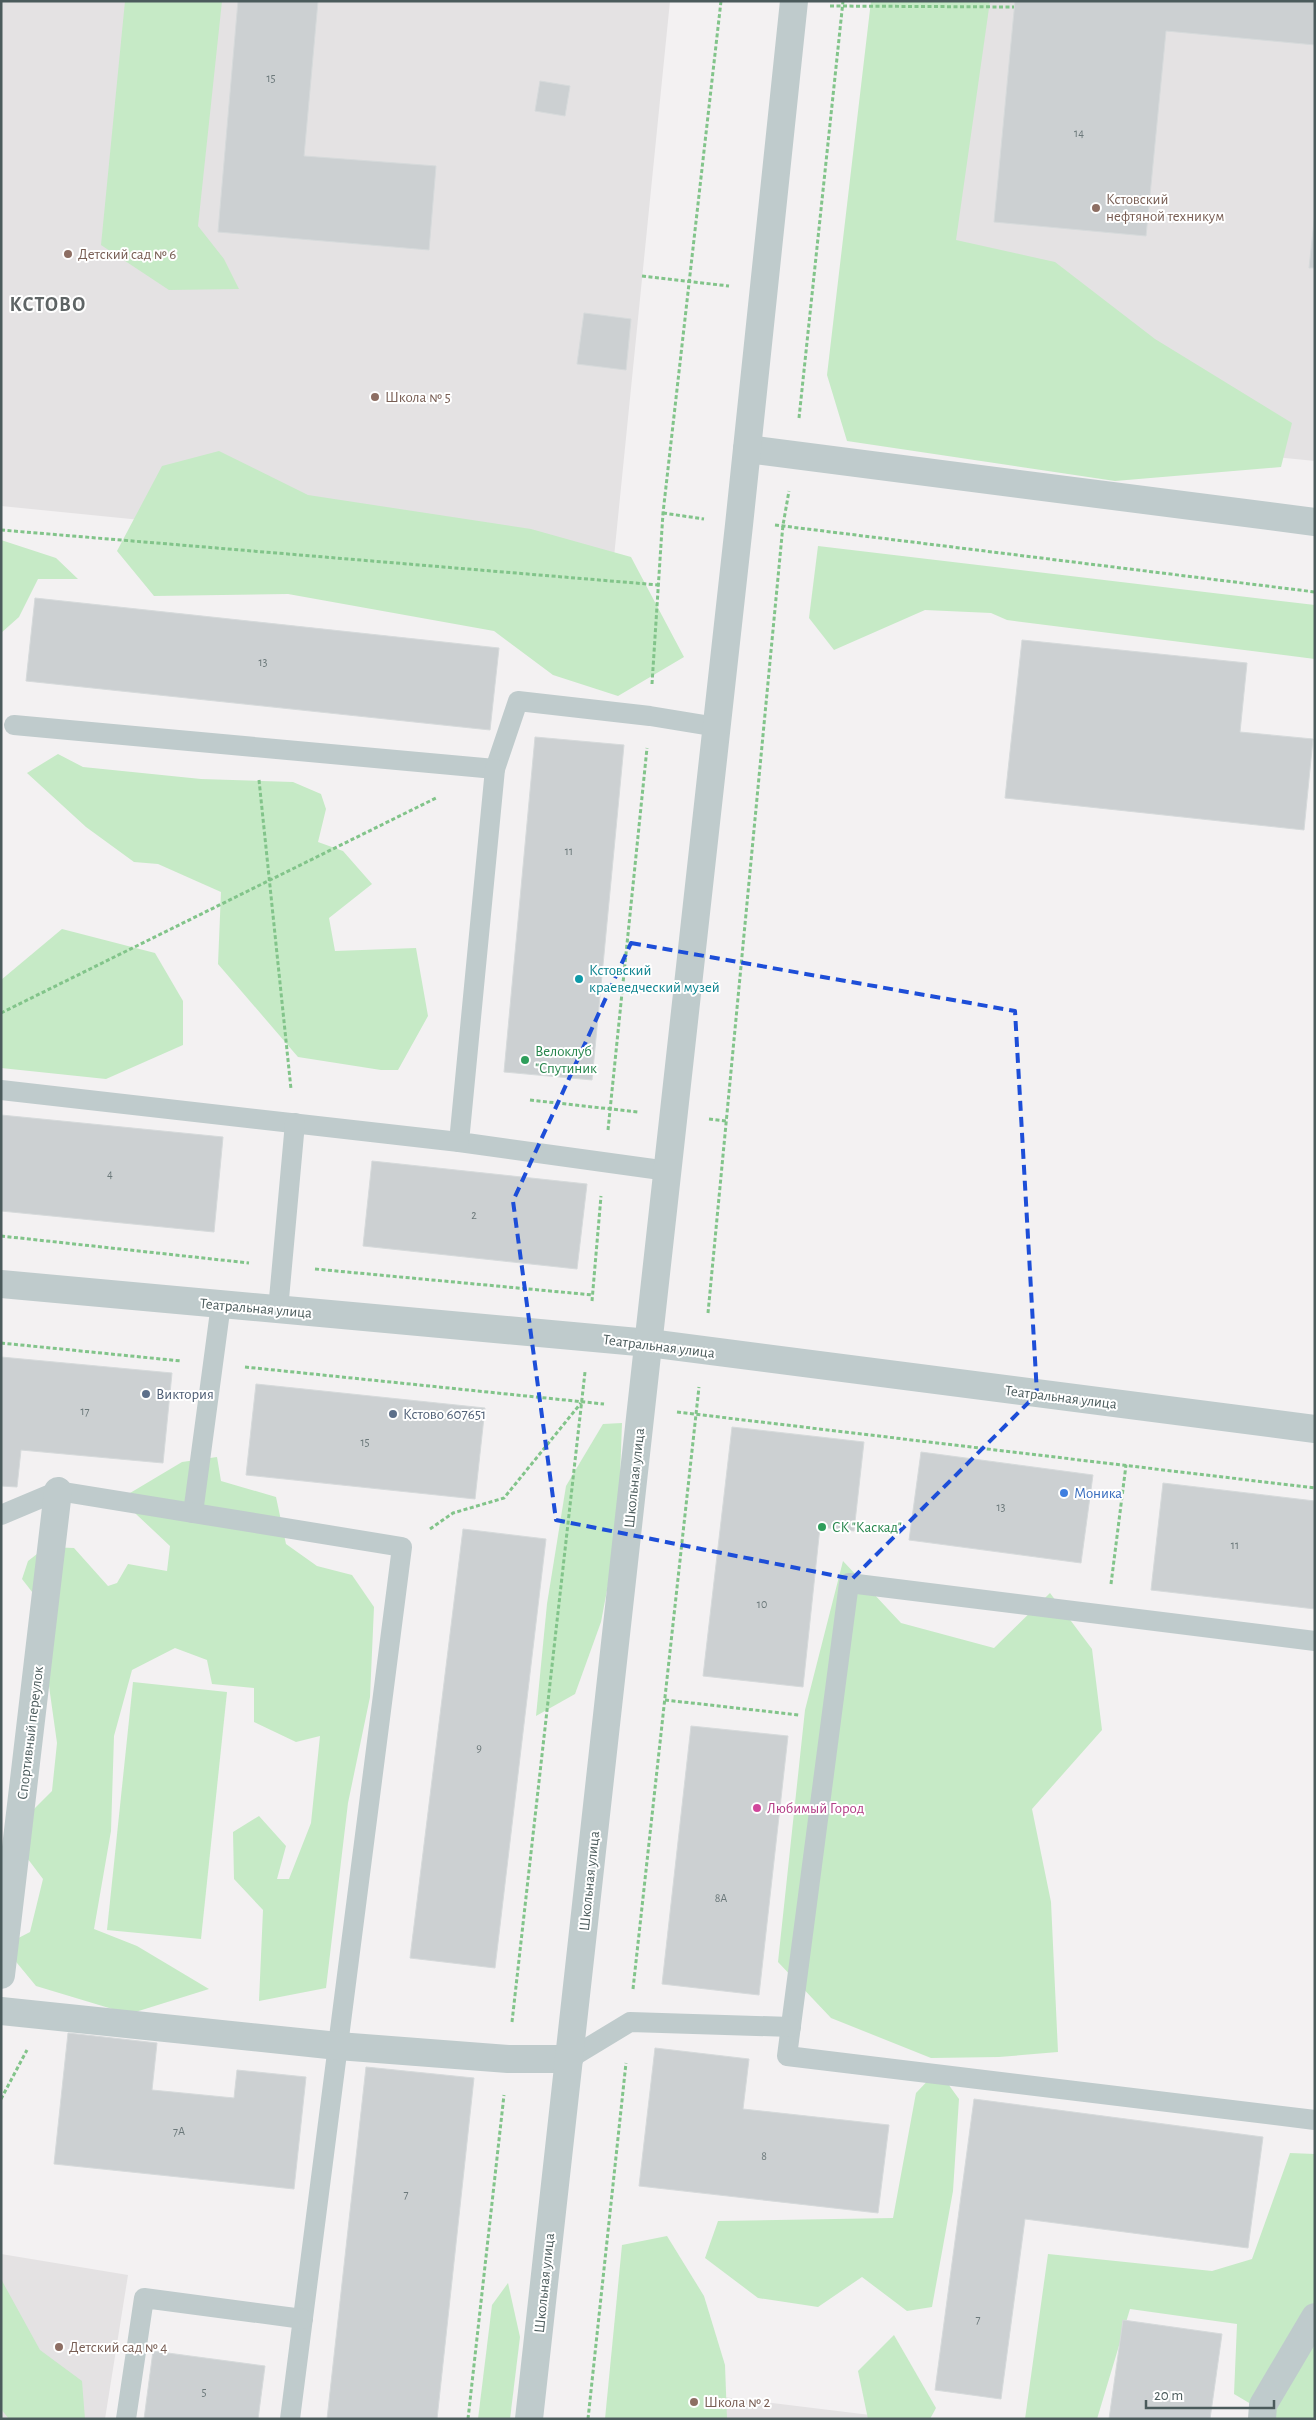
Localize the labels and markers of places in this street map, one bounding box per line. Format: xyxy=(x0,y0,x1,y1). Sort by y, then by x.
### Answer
place label: Кстовский нефтяной техникум xyxy=(1106,192,1224,224)
marker: Кстовский нефтяной техникум xyxy=(1090,202,1102,214)
place label: Детский сад № 6 xyxy=(78,247,176,262)
marker: Детский сад № 6 xyxy=(62,248,74,260)
place label: Школа № 5 xyxy=(385,390,451,405)
marker: Школа № 5 xyxy=(369,391,381,403)
place label: Кстовский краеведческий музей xyxy=(589,963,720,995)
marker: Кстовский краеведческий музей xyxy=(573,973,585,985)
place label: Велоклуб "Спутиник xyxy=(535,1044,597,1076)
marker: Велоклуб "Спутиник xyxy=(519,1054,531,1066)
place label: Виктория xyxy=(156,1387,214,1402)
marker: Виктория xyxy=(140,1388,152,1400)
place label: Кстово 607651 xyxy=(403,1407,486,1422)
marker: Кстово 607651 xyxy=(387,1408,399,1420)
place label: Моника xyxy=(1074,1486,1122,1501)
marker: Моника xyxy=(1058,1487,1070,1499)
place label: СК "Каскад" xyxy=(832,1520,902,1535)
marker: СК "Каскад" xyxy=(816,1521,828,1533)
place label: Любимый Город xyxy=(767,1801,864,1816)
marker: Любимый Город xyxy=(751,1802,763,1814)
place label: Детский сад № 4 xyxy=(69,2340,168,2355)
marker: Детский сад № 4 xyxy=(53,2341,65,2353)
place label: Школа № 2 xyxy=(704,2395,770,2410)
marker: Школа № 2 xyxy=(688,2396,700,2408)

